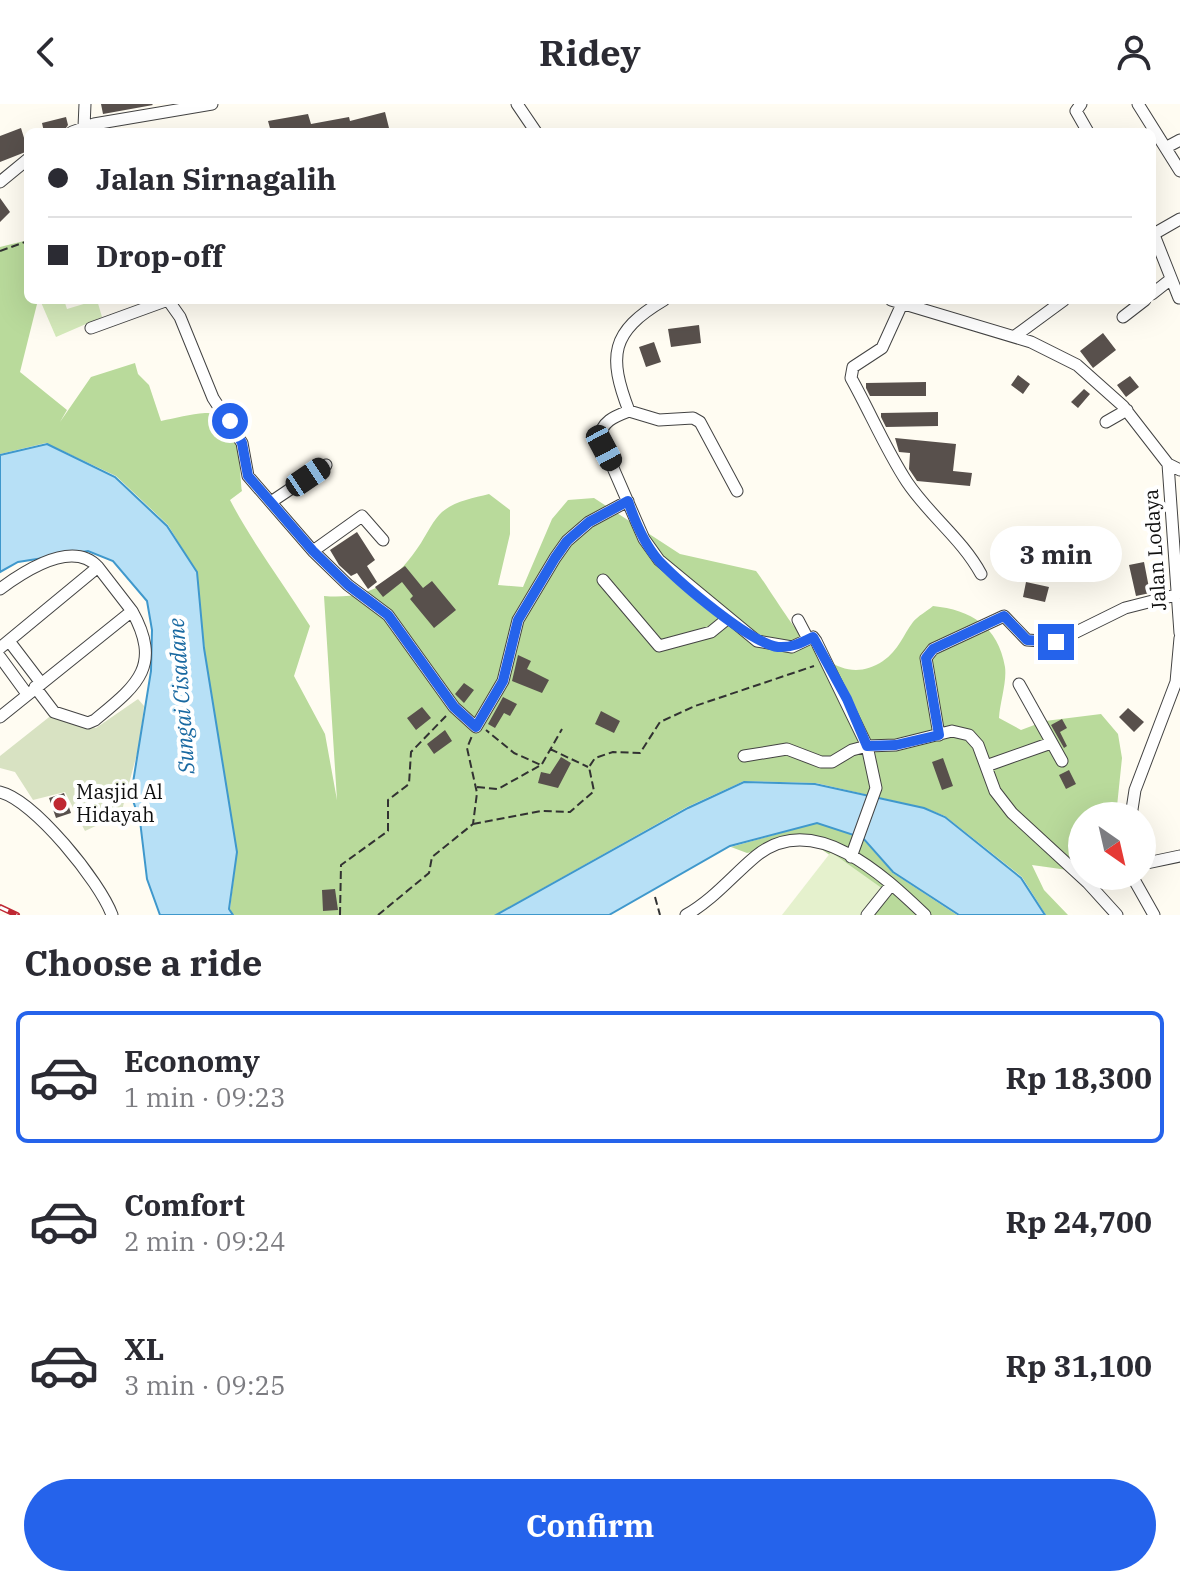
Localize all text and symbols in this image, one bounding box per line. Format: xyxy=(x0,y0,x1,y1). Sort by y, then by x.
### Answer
text: Ridey xyxy=(539,29,641,76)
icon: back xyxy=(24,30,68,74)
icon: person xyxy=(1112,30,1156,74)
text: Jalan Sirnagalih xyxy=(96,159,336,198)
text: Drop-off xyxy=(96,236,224,275)
route start xyxy=(212,403,248,439)
car xyxy=(582,421,626,475)
car xyxy=(281,454,335,500)
street label: Jalan Lodaya xyxy=(1137,488,1172,612)
callout: 3 min xyxy=(990,526,1122,582)
text: 3 min xyxy=(1020,537,1092,571)
water label: Sungai Cisadane xyxy=(161,617,200,776)
route end xyxy=(1038,624,1074,660)
place label: Masjid Al Hidayah xyxy=(76,778,163,828)
marker: Masjid Al Hidayah xyxy=(51,795,69,813)
north arrow xyxy=(1068,802,1156,890)
map controls xyxy=(1068,802,1156,890)
text: Choose a ride xyxy=(24,939,263,986)
icon: car xyxy=(28,1041,100,1113)
text: Economy xyxy=(124,1041,260,1080)
text: Rp 18,300 xyxy=(1006,1058,1152,1097)
text: 1 min · 09:23 xyxy=(124,1080,286,1114)
icon: car xyxy=(28,1185,100,1257)
text: Comfort xyxy=(124,1185,245,1224)
text: Rp 24,700 xyxy=(1006,1202,1152,1241)
text: 2 min · 09:24 xyxy=(124,1224,286,1258)
icon: car xyxy=(28,1329,100,1401)
text: XL xyxy=(124,1329,164,1368)
text: Rp 31,100 xyxy=(1006,1346,1152,1385)
text: 3 min · 09:25 xyxy=(124,1368,286,1402)
button: Confirm xyxy=(24,1479,1156,1571)

